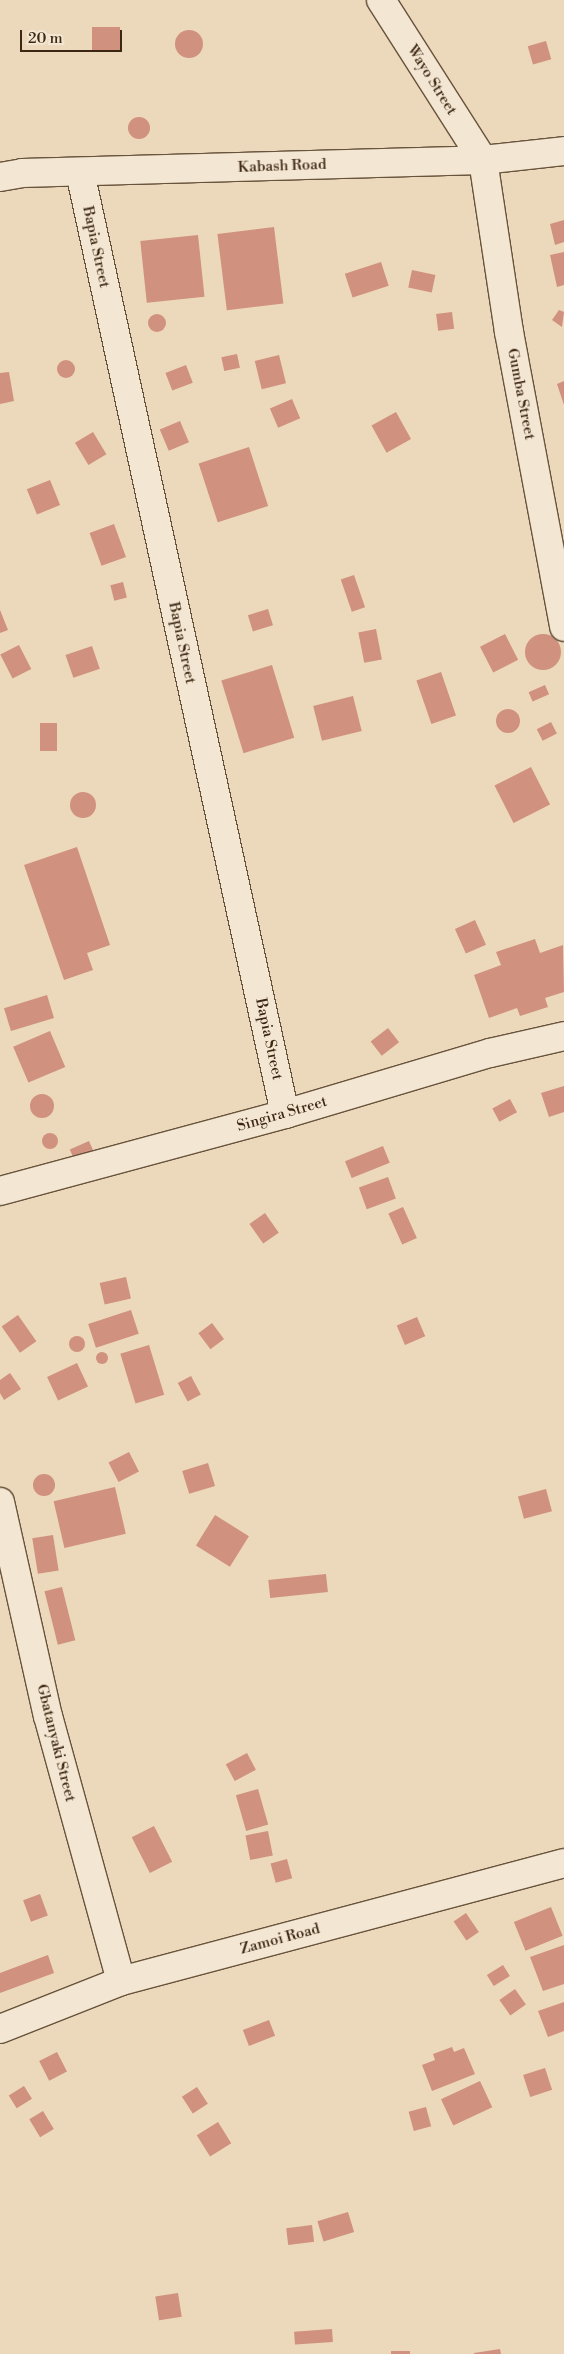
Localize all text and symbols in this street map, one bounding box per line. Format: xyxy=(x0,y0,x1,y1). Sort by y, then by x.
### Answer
scale bar xyxy=(22,20,125,52)
text: 20 m xyxy=(28,29,63,48)
street label: Wayo Street xyxy=(403,42,461,118)
street label: Kabash Road xyxy=(237,155,327,177)
street label: Bapia Street xyxy=(79,204,113,290)
street label: Gumba Street xyxy=(503,347,539,441)
street label: Bapia Street xyxy=(165,600,199,686)
street label: Bapia Street xyxy=(252,996,286,1082)
street label: Singira Street xyxy=(235,1093,329,1135)
street label: Gbatanyaki Street xyxy=(33,1682,79,1804)
street label: Zamoi Road xyxy=(238,1920,322,1958)

